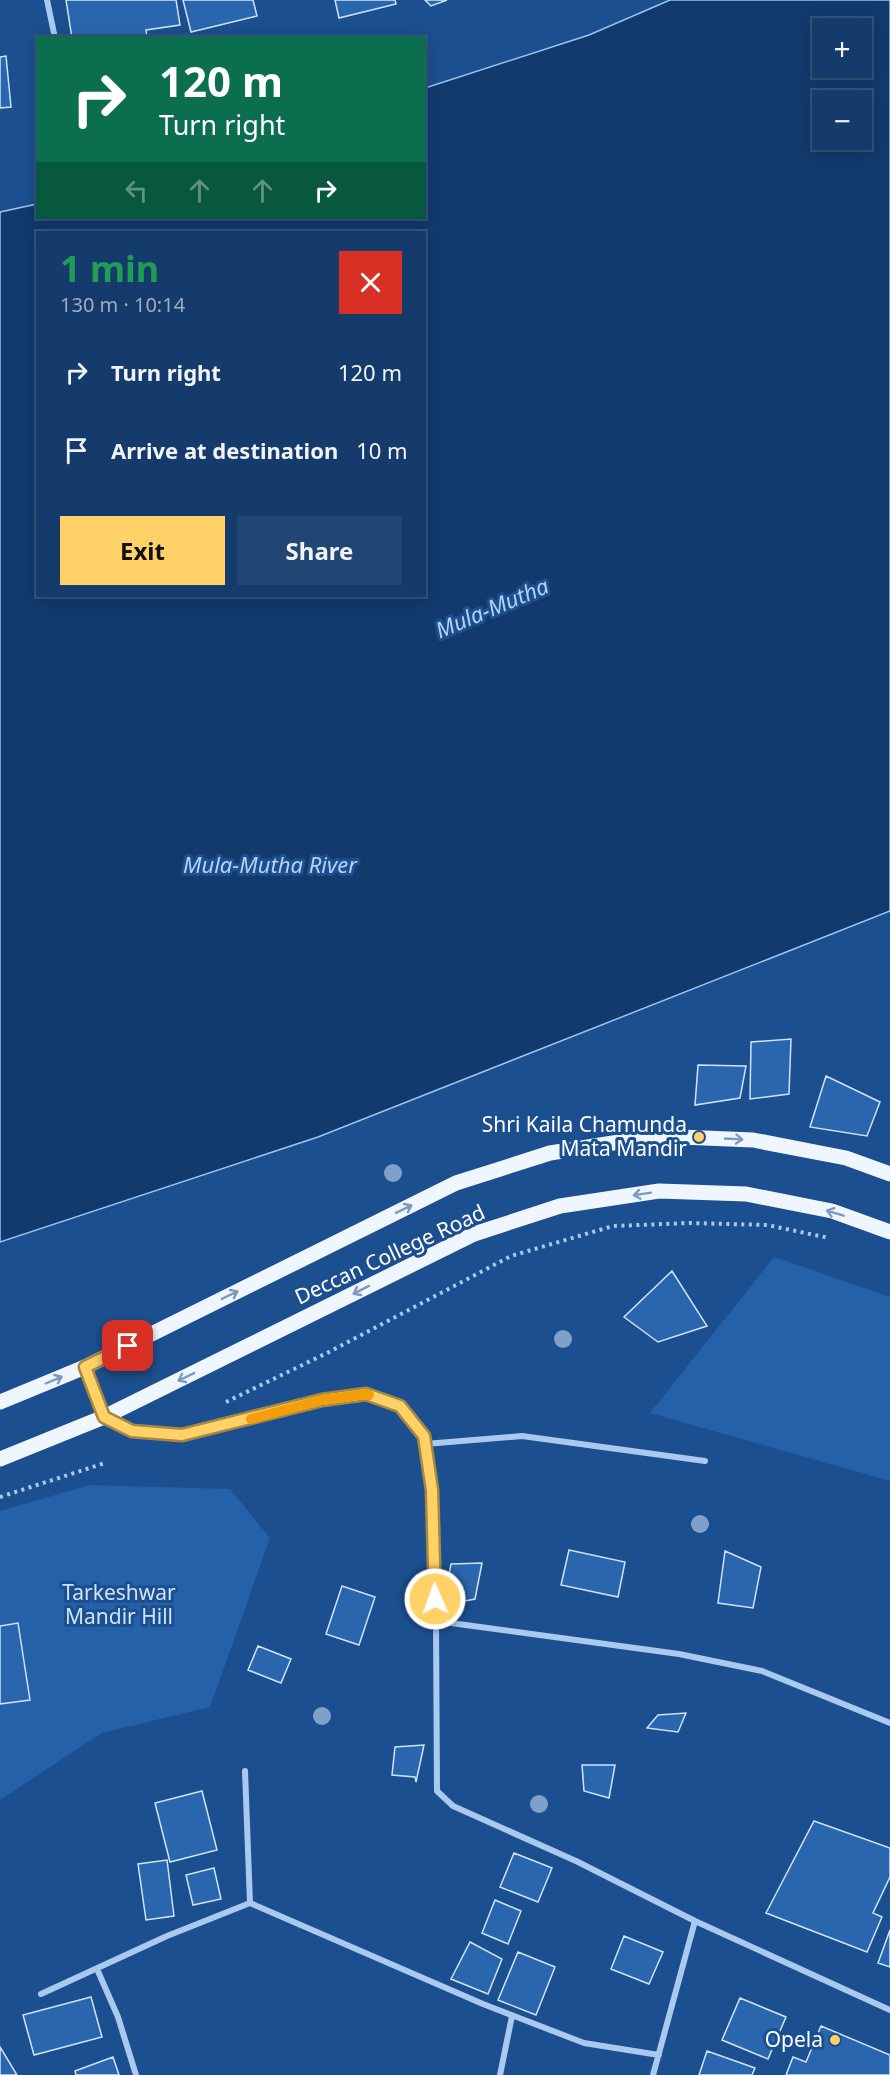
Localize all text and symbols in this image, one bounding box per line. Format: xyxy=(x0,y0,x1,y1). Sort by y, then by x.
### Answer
map controls xyxy=(812,18,872,150)
button: + xyxy=(812,18,872,78)
text: 120 m xyxy=(159,52,283,109)
icon: right xyxy=(60,60,138,138)
button: − xyxy=(812,90,872,150)
text: Turn right xyxy=(159,106,285,143)
icon: left xyxy=(120,174,153,207)
icon: ahead xyxy=(183,174,216,207)
icon: ahead xyxy=(246,174,279,207)
icon: right xyxy=(309,174,342,207)
text: 1 min xyxy=(60,244,159,293)
button: close xyxy=(339,251,402,314)
text: 130 m · 10:14 xyxy=(60,291,185,318)
icon: right xyxy=(60,356,93,389)
text: Turn right xyxy=(111,357,221,387)
text: 120 m xyxy=(338,357,402,387)
icon: arrive xyxy=(60,434,93,467)
text: Arrive at destination xyxy=(111,435,338,465)
text: 10 m xyxy=(356,435,408,465)
button: Exit xyxy=(60,516,225,585)
button: Share xyxy=(237,516,402,585)
water label: Mula-Mutha xyxy=(430,570,553,644)
water label: Mula-Mutha River xyxy=(183,849,358,879)
place label: Shri Kaila Chamunda Mata Mandir xyxy=(482,1110,687,1162)
marker: Shri Kaila Chamunda Mata Mandir xyxy=(692,1130,706,1144)
one-way arrow xyxy=(724,1133,744,1144)
one-way arrow xyxy=(633,1188,652,1199)
street label: Deccan College Road xyxy=(290,1198,489,1311)
one-way arrow xyxy=(395,1202,413,1214)
one-way arrow xyxy=(826,1207,845,1218)
one-way arrow xyxy=(352,1285,370,1297)
one-way arrow xyxy=(220,1289,238,1301)
pin xyxy=(102,1320,153,1371)
icon: arrive xyxy=(111,1329,144,1362)
one-way arrow xyxy=(177,1371,195,1383)
one-way arrow xyxy=(44,1374,63,1385)
position arrow xyxy=(403,1567,467,1631)
park label: Tarkeshwar Mandir Hill xyxy=(62,1578,176,1630)
place label: Opela xyxy=(765,2025,823,2053)
marker: Opela xyxy=(828,2033,842,2047)

